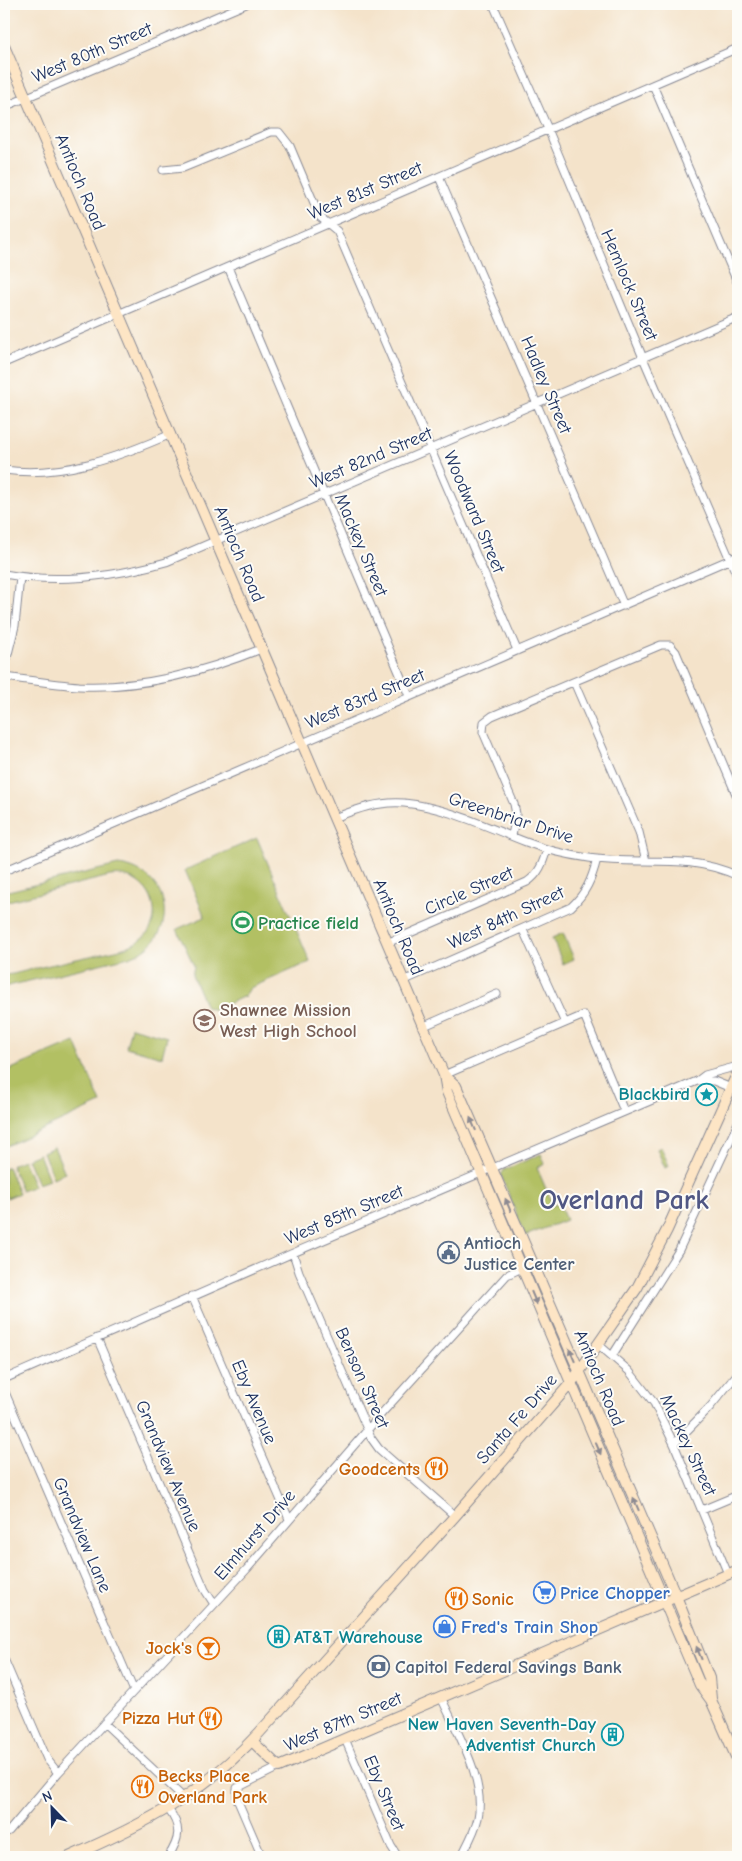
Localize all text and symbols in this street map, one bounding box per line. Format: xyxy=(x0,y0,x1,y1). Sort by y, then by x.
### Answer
street label: West 80th Street xyxy=(29,18,156,88)
street label: Antioch Road xyxy=(50,131,110,233)
street label: West 81st Street xyxy=(305,157,426,225)
street label: Hemlock Street xyxy=(596,226,662,345)
street label: Hadley Street xyxy=(516,333,576,438)
street label: West 82nd Street xyxy=(306,422,436,493)
street label: Woodward Street xyxy=(439,448,509,577)
street label: Mackey Street xyxy=(330,490,392,600)
street label: Antioch Road xyxy=(209,503,269,605)
street label: West 83rd Street xyxy=(302,664,429,734)
street label: Greenbriar Drive xyxy=(446,788,576,848)
street label: Circle Street xyxy=(422,862,517,920)
street label: Antioch Road xyxy=(368,876,428,978)
street label: West 84th Street xyxy=(445,882,568,954)
sports icon: Practice field xyxy=(230,911,254,935)
place label: Practice field xyxy=(258,913,359,934)
place label: Shawnee Mission West High School xyxy=(220,1000,357,1042)
school or university icon: Shawnee Mission West High School xyxy=(192,1008,216,1032)
place icon: Blackbird xyxy=(694,1082,718,1106)
place label: Blackbird xyxy=(618,1084,690,1105)
one-way arrow xyxy=(468,1117,476,1131)
street label: West 85th Street xyxy=(281,1180,407,1249)
district label: Overland Park xyxy=(539,1184,709,1216)
one-way arrow xyxy=(504,1198,512,1212)
place label: Antioch Justice Center xyxy=(464,1233,575,1275)
public building icon: Antioch Justice Center xyxy=(436,1241,460,1265)
one-way arrow xyxy=(531,1291,539,1305)
street label: Benson Street xyxy=(330,1324,394,1432)
street label: Antioch Road xyxy=(569,1327,629,1429)
one-way arrow xyxy=(567,1347,575,1362)
street label: Eby Avenue xyxy=(227,1357,281,1447)
street label: Santa Fe Drive xyxy=(472,1370,562,1468)
street label: Mackey Street xyxy=(655,1391,721,1500)
street label: Grandview Avenue xyxy=(131,1397,205,1535)
one-way arrow xyxy=(595,1441,603,1455)
restaurant icon: Goodcents xyxy=(424,1457,448,1481)
place label: Goodcents xyxy=(339,1459,420,1480)
street label: Grandview Lane xyxy=(48,1474,116,1596)
street label: Elmhurst Drive xyxy=(210,1485,300,1585)
one-way arrow xyxy=(632,1497,640,1511)
supermarket icon: Price Chopper xyxy=(532,1581,556,1605)
place label: Price Chopper xyxy=(560,1583,671,1604)
restaurant icon: Sonic xyxy=(444,1587,468,1611)
place label: Sonic xyxy=(472,1589,514,1610)
shop icon: Fred's Train Shop xyxy=(433,1615,457,1639)
place label: Fred's Train Shop xyxy=(461,1617,598,1638)
building icon: AT&T Warehouse xyxy=(266,1625,290,1649)
place label: AT&T Warehouse xyxy=(294,1627,423,1648)
bar icon: Jock's xyxy=(196,1636,220,1660)
place label: Jock's xyxy=(146,1638,192,1659)
one-way arrow xyxy=(695,1646,703,1660)
bank icon: Capitol Federal Savings Bank xyxy=(367,1655,391,1679)
place label: Capitol Federal Savings Bank xyxy=(395,1657,622,1678)
street label: West 87th Street xyxy=(281,1687,406,1756)
restaurant icon: Pizza Hut xyxy=(199,1706,223,1730)
place label: Pizza Hut xyxy=(122,1708,196,1729)
place label: New Haven Seventh-Day Adventist Church xyxy=(408,1714,597,1756)
building icon: New Haven Seventh-Day Adventist Church xyxy=(600,1722,624,1746)
street label: Eby Street xyxy=(359,1752,410,1834)
place label: Becks Place Overland Park xyxy=(158,1766,267,1808)
restaurant icon: Becks Place Overland Park xyxy=(130,1774,154,1798)
north arrow xyxy=(28,1784,78,1834)
text: N xyxy=(40,1787,55,1806)

